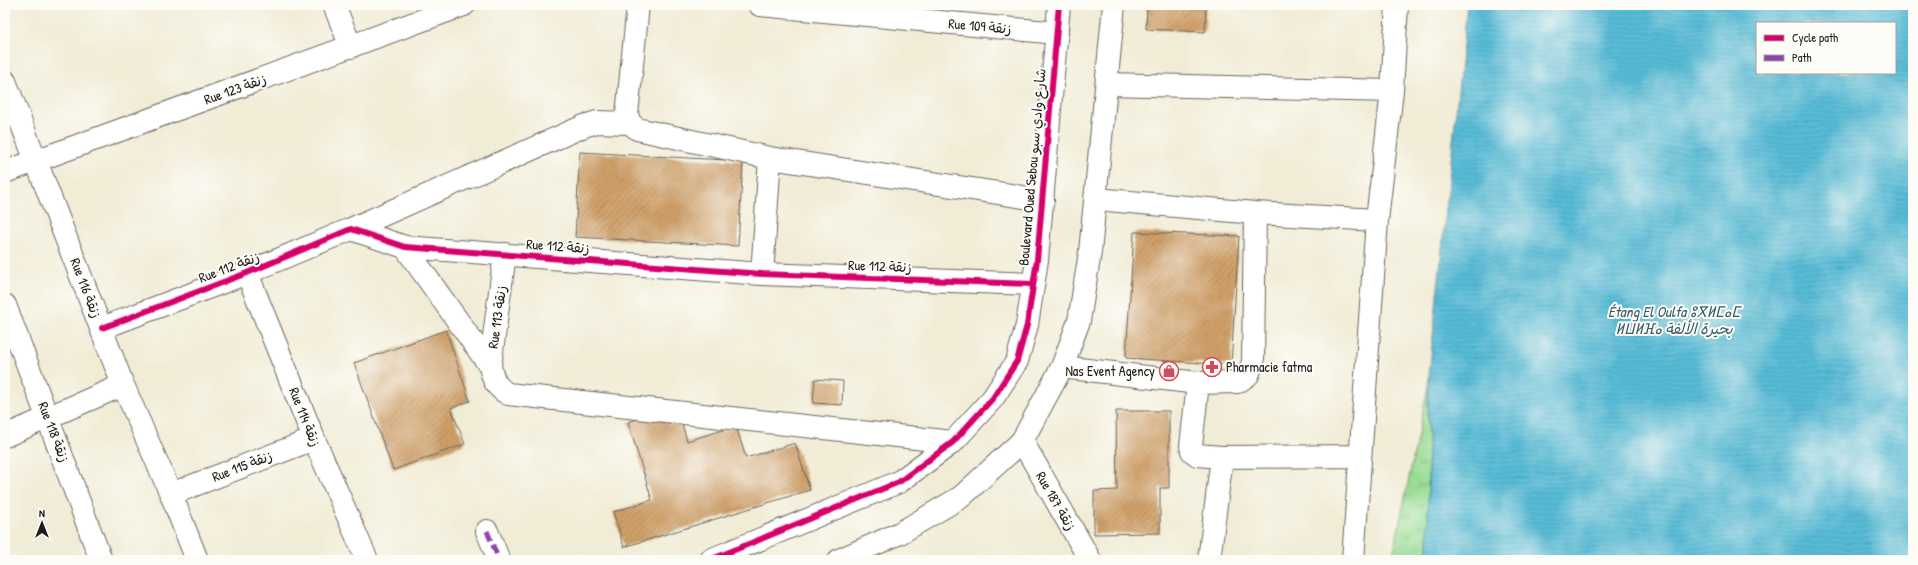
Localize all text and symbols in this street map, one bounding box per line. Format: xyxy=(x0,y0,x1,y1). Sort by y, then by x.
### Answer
street label: Rue 109 زنقة xyxy=(948,13,1012,38)
legend xyxy=(1756,22,1896,74)
text: Cycle path xyxy=(1792,29,1838,46)
text: Path xyxy=(1792,49,1812,66)
street label: Boulevard Oued Sebou شارع وادي سبو xyxy=(1013,67,1052,267)
street label: Rue 123 زنقة xyxy=(201,69,269,109)
street label: Rue 112 زنقة xyxy=(526,234,590,257)
street label: Rue 112 زنقة xyxy=(196,246,262,287)
street label: Rue 116 زنقة xyxy=(66,255,107,320)
street label: Rue 112 زنقة xyxy=(848,255,912,276)
street label: Rue 113 زنقة xyxy=(483,284,510,350)
water label: Étang El Oulfa ⵓⴳⵍⵎⴰⵎ ⵍⵡⵍⴼⴰ بحيرة الألفة xyxy=(1608,301,1742,339)
pharmacy icon: Pharmacie fatma xyxy=(1201,356,1223,378)
place label: Pharmacie fatma xyxy=(1226,357,1313,376)
shop icon: Nas Event Agency xyxy=(1158,360,1180,382)
place label: Nas Event Agency xyxy=(1065,361,1155,381)
street label: Rue 114 زنقة xyxy=(285,384,326,449)
street label: Rue 118 زنقة xyxy=(34,399,75,465)
street label: Rue 115 زنقة xyxy=(209,445,275,486)
street label: Rue 187 زنقة xyxy=(1032,468,1081,534)
north arrow xyxy=(22,503,62,543)
text: N xyxy=(39,506,45,520)

